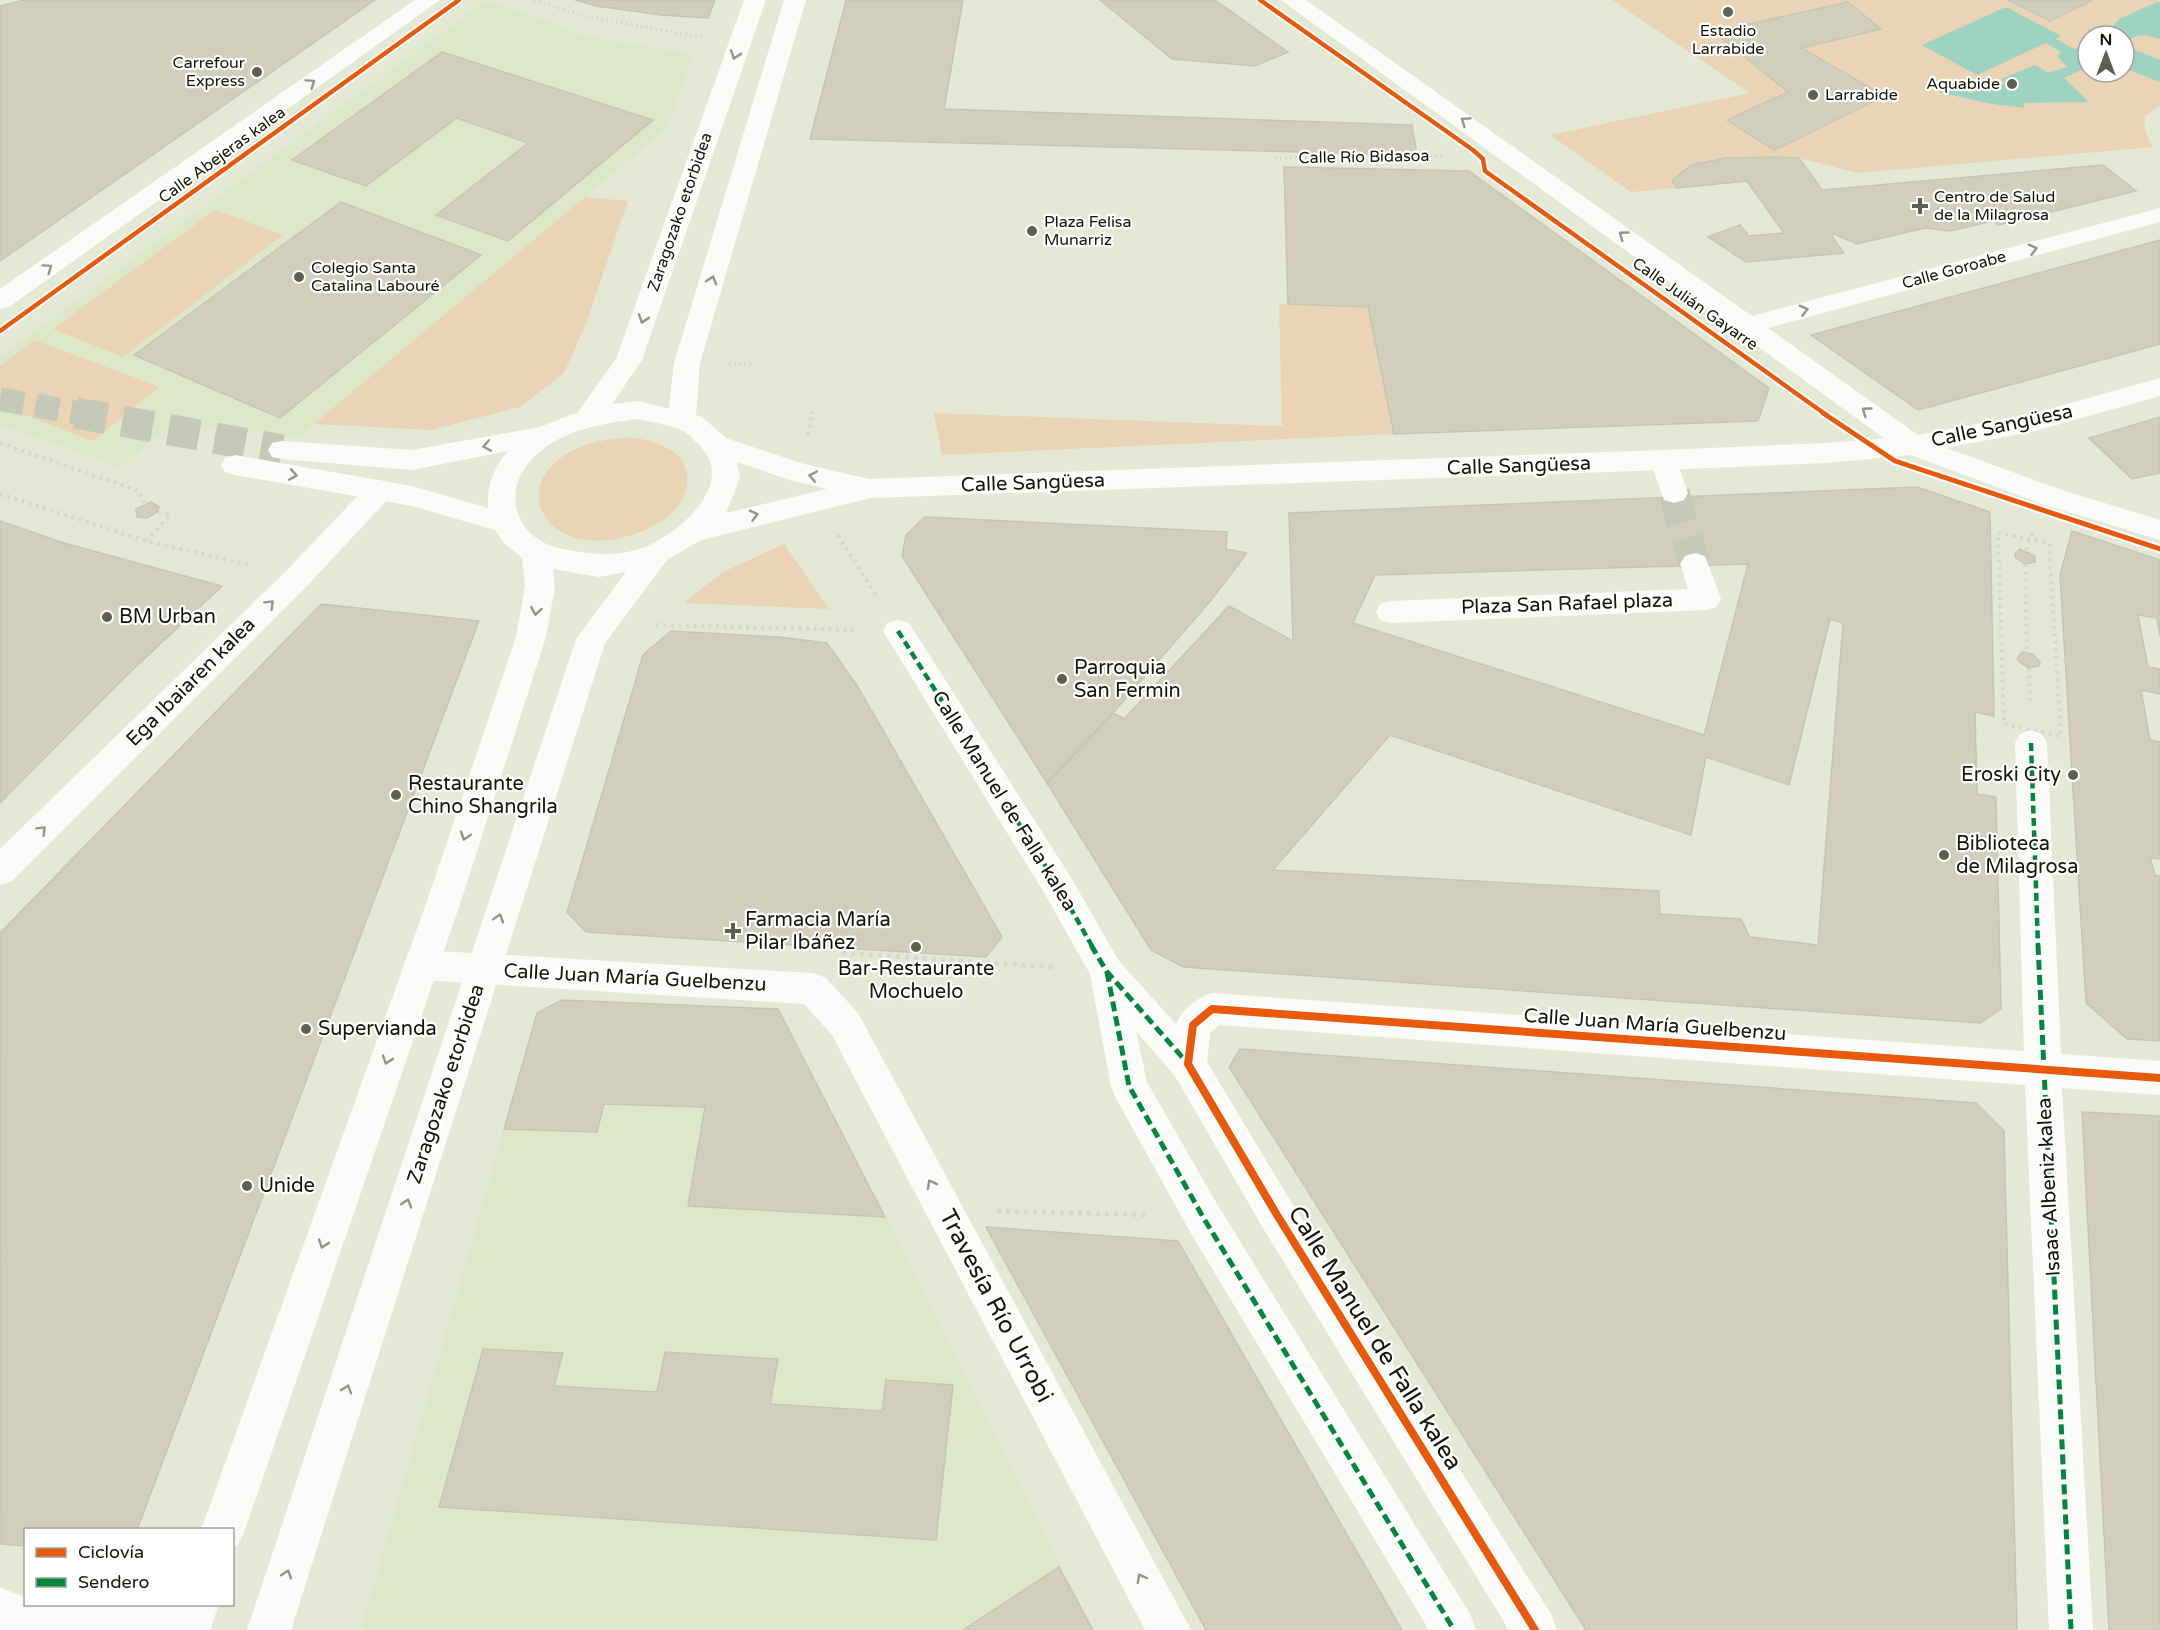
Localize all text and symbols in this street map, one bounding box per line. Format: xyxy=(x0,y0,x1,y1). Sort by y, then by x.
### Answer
marker: Estadio Larrabide xyxy=(1721,5,1735,19)
place label: Estadio Larrabide xyxy=(1692,21,1764,59)
north arrow xyxy=(2076,24,2136,84)
text: N xyxy=(2100,30,2112,50)
one-way arrow xyxy=(730,49,743,60)
place label: Carrefour Express xyxy=(173,53,246,91)
marker: Carrefour Express xyxy=(250,65,264,79)
place label: Aquabide xyxy=(1926,74,2000,94)
marker: Aquabide xyxy=(2005,77,2019,91)
one-way arrow xyxy=(304,79,315,90)
place label: Larrabide xyxy=(1825,85,1898,105)
marker: Larrabide xyxy=(1806,88,1820,102)
street label: Calle Abejeras kalea xyxy=(155,102,289,208)
one-way arrow xyxy=(1460,117,1471,128)
street label: Zaragozako etorbidea xyxy=(643,130,717,294)
street label: Calle Río Bidasoa xyxy=(1298,146,1430,168)
place label: Centro de Salud de la Milagrosa xyxy=(1934,187,2055,225)
marker: Centro de Salud de la Milagrosa xyxy=(1911,197,1929,215)
place label: Plaza Felisa Munarriz xyxy=(1044,212,1132,250)
marker: Plaza Felisa Munarriz xyxy=(1025,224,1039,238)
one-way arrow xyxy=(1619,231,1630,242)
one-way arrow xyxy=(2028,243,2038,256)
street label: Calle Goroabe xyxy=(1900,247,2008,293)
street label: Calle Julián Gayarre xyxy=(1628,253,1762,355)
place label: Colegio Santa Catalina Labouré xyxy=(311,258,440,296)
one-way arrow xyxy=(41,264,52,275)
marker: Colegio Santa Catalina Labouré xyxy=(292,270,306,284)
one-way arrow xyxy=(705,275,717,286)
one-way arrow xyxy=(1799,304,1809,317)
one-way arrow xyxy=(638,313,651,323)
street label: Calle Sangüesa xyxy=(1929,399,2075,453)
one-way arrow xyxy=(1862,407,1873,418)
one-way arrow xyxy=(483,439,493,452)
street label: Calle Sangüesa xyxy=(1446,451,1592,481)
one-way arrow xyxy=(287,468,297,481)
street label: Calle Sangüesa xyxy=(960,468,1106,498)
one-way arrow xyxy=(809,470,819,483)
one-way arrow xyxy=(749,510,759,523)
street label: Plaza San Rafael plaza xyxy=(1461,588,1673,620)
one-way arrow xyxy=(263,600,273,611)
place label: BM Urban xyxy=(119,605,216,629)
one-way arrow xyxy=(530,605,543,615)
marker: BM Urban xyxy=(100,610,114,624)
street label: Ega Ibaiaren kalea xyxy=(121,612,261,752)
place label: Parroquia San Fermin xyxy=(1074,656,1181,703)
marker: Parroquia San Fermin xyxy=(1055,672,1069,686)
street label: Calle Manuel de Falla kalea xyxy=(926,687,1082,915)
place label: Eroski City xyxy=(1961,763,2061,787)
marker: Eroski City xyxy=(2066,768,2080,782)
place label: Restaurante Chino Shangrila xyxy=(408,772,558,819)
marker: Restaurante Chino Shangrila xyxy=(389,788,403,802)
one-way arrow xyxy=(34,826,45,837)
one-way arrow xyxy=(460,830,472,841)
place label: Biblioteca de Milagrosa xyxy=(1956,832,2078,879)
marker: Biblioteca de Milagrosa xyxy=(1937,848,1951,862)
place label: Farmacia María Pilar Ibáñez xyxy=(745,908,891,955)
one-way arrow xyxy=(492,913,505,924)
marker: Farmacia María Pilar Ibáñez xyxy=(726,924,740,938)
marker: Bar-Restaurante Mochuelo xyxy=(909,940,923,954)
place label: Bar-Restaurante Mochuelo xyxy=(838,957,994,1004)
street label: Calle Juan María Guelbenzu xyxy=(503,959,767,997)
street label: Zaragozako etorbidea xyxy=(402,981,490,1187)
street label: Calle Juan María Guelbenzu xyxy=(1523,1004,1787,1046)
place label: Supervianda xyxy=(318,1017,437,1041)
marker: Supervianda xyxy=(299,1022,313,1036)
one-way arrow xyxy=(382,1054,395,1065)
street label: Isaac Albeniz kalea xyxy=(2032,1097,2066,1277)
place label: Unide xyxy=(259,1174,315,1198)
marker: Unide xyxy=(240,1179,254,1193)
one-way arrow xyxy=(927,1180,938,1190)
one-way arrow xyxy=(400,1198,412,1209)
street label: Calle Manuel de Falla kalea xyxy=(1282,1201,1468,1475)
street label: Travesía Río Urrobi xyxy=(933,1205,1059,1407)
one-way arrow xyxy=(318,1239,331,1249)
one-way arrow xyxy=(340,1384,352,1395)
legend xyxy=(24,1528,234,1606)
text: Ciclovía xyxy=(78,1541,144,1563)
one-way arrow xyxy=(279,1569,292,1580)
text: Sendero xyxy=(78,1571,149,1593)
one-way arrow xyxy=(1137,1574,1148,1585)

